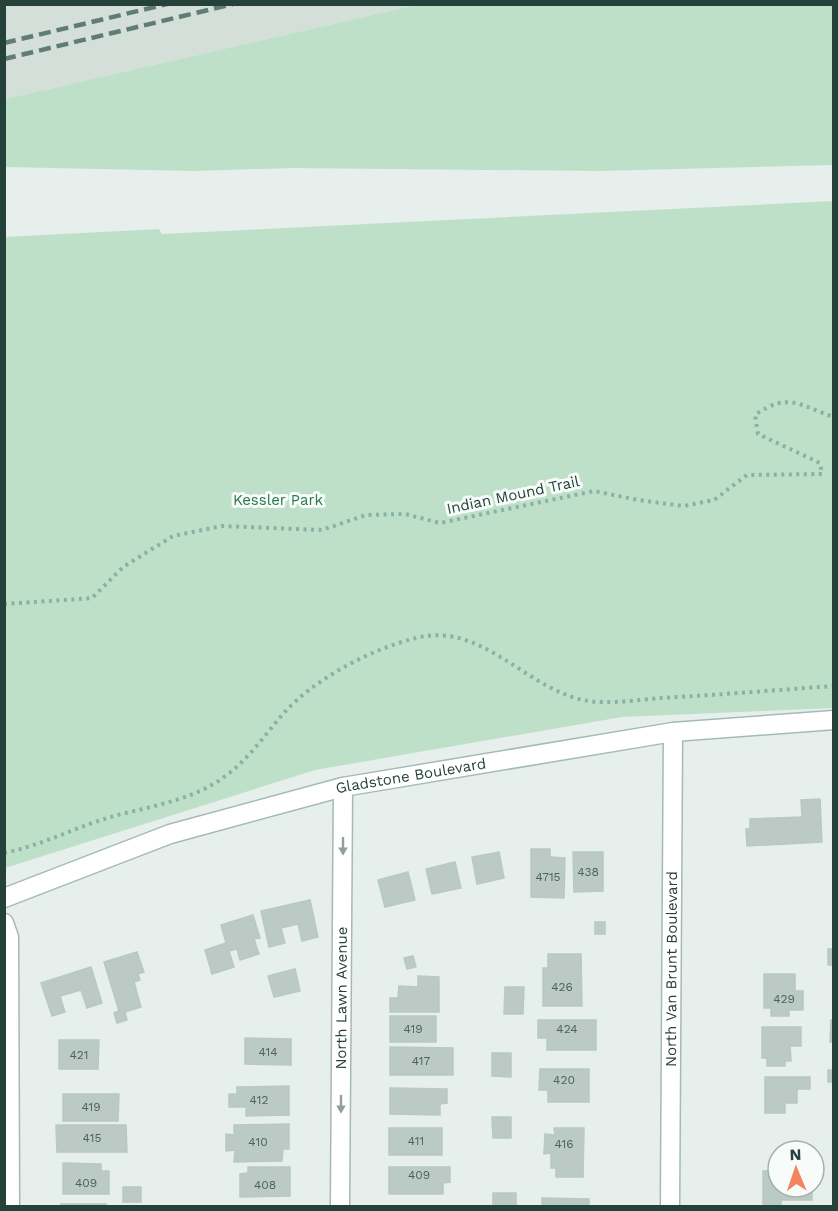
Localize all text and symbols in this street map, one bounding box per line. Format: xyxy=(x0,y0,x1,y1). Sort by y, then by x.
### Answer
street label: Indian Mound Trail xyxy=(445,472,581,518)
park label: Kessler Park xyxy=(233,491,324,509)
street label: Gladstone Boulevard xyxy=(334,754,487,798)
one-way arrow xyxy=(338,836,348,855)
house number: 438 xyxy=(577,865,599,879)
house number: 4715 xyxy=(535,870,561,884)
street label: North Van Brunt Boulevard xyxy=(662,871,681,1067)
street label: North Lawn Avenue xyxy=(332,926,351,1070)
house number: 426 xyxy=(551,980,573,994)
house number: 429 xyxy=(773,992,795,1006)
house number: 419 xyxy=(403,1022,423,1036)
house number: 424 xyxy=(556,1022,578,1036)
house number: 414 xyxy=(258,1045,278,1059)
house number: 421 xyxy=(69,1048,89,1062)
house number: 417 xyxy=(412,1054,431,1068)
house number: 420 xyxy=(553,1073,575,1087)
house number: 412 xyxy=(250,1093,268,1107)
one-way arrow xyxy=(336,1094,346,1113)
house number: 419 xyxy=(81,1100,101,1114)
house number: 415 xyxy=(83,1131,101,1145)
house number: 411 xyxy=(408,1134,424,1148)
house number: 410 xyxy=(248,1135,268,1149)
house number: 416 xyxy=(554,1137,574,1151)
north arrow xyxy=(766,1139,826,1199)
text: N xyxy=(789,1145,802,1164)
house number: 409 xyxy=(408,1168,430,1182)
house number: 409 xyxy=(75,1176,97,1190)
house number: 408 xyxy=(254,1178,276,1192)

